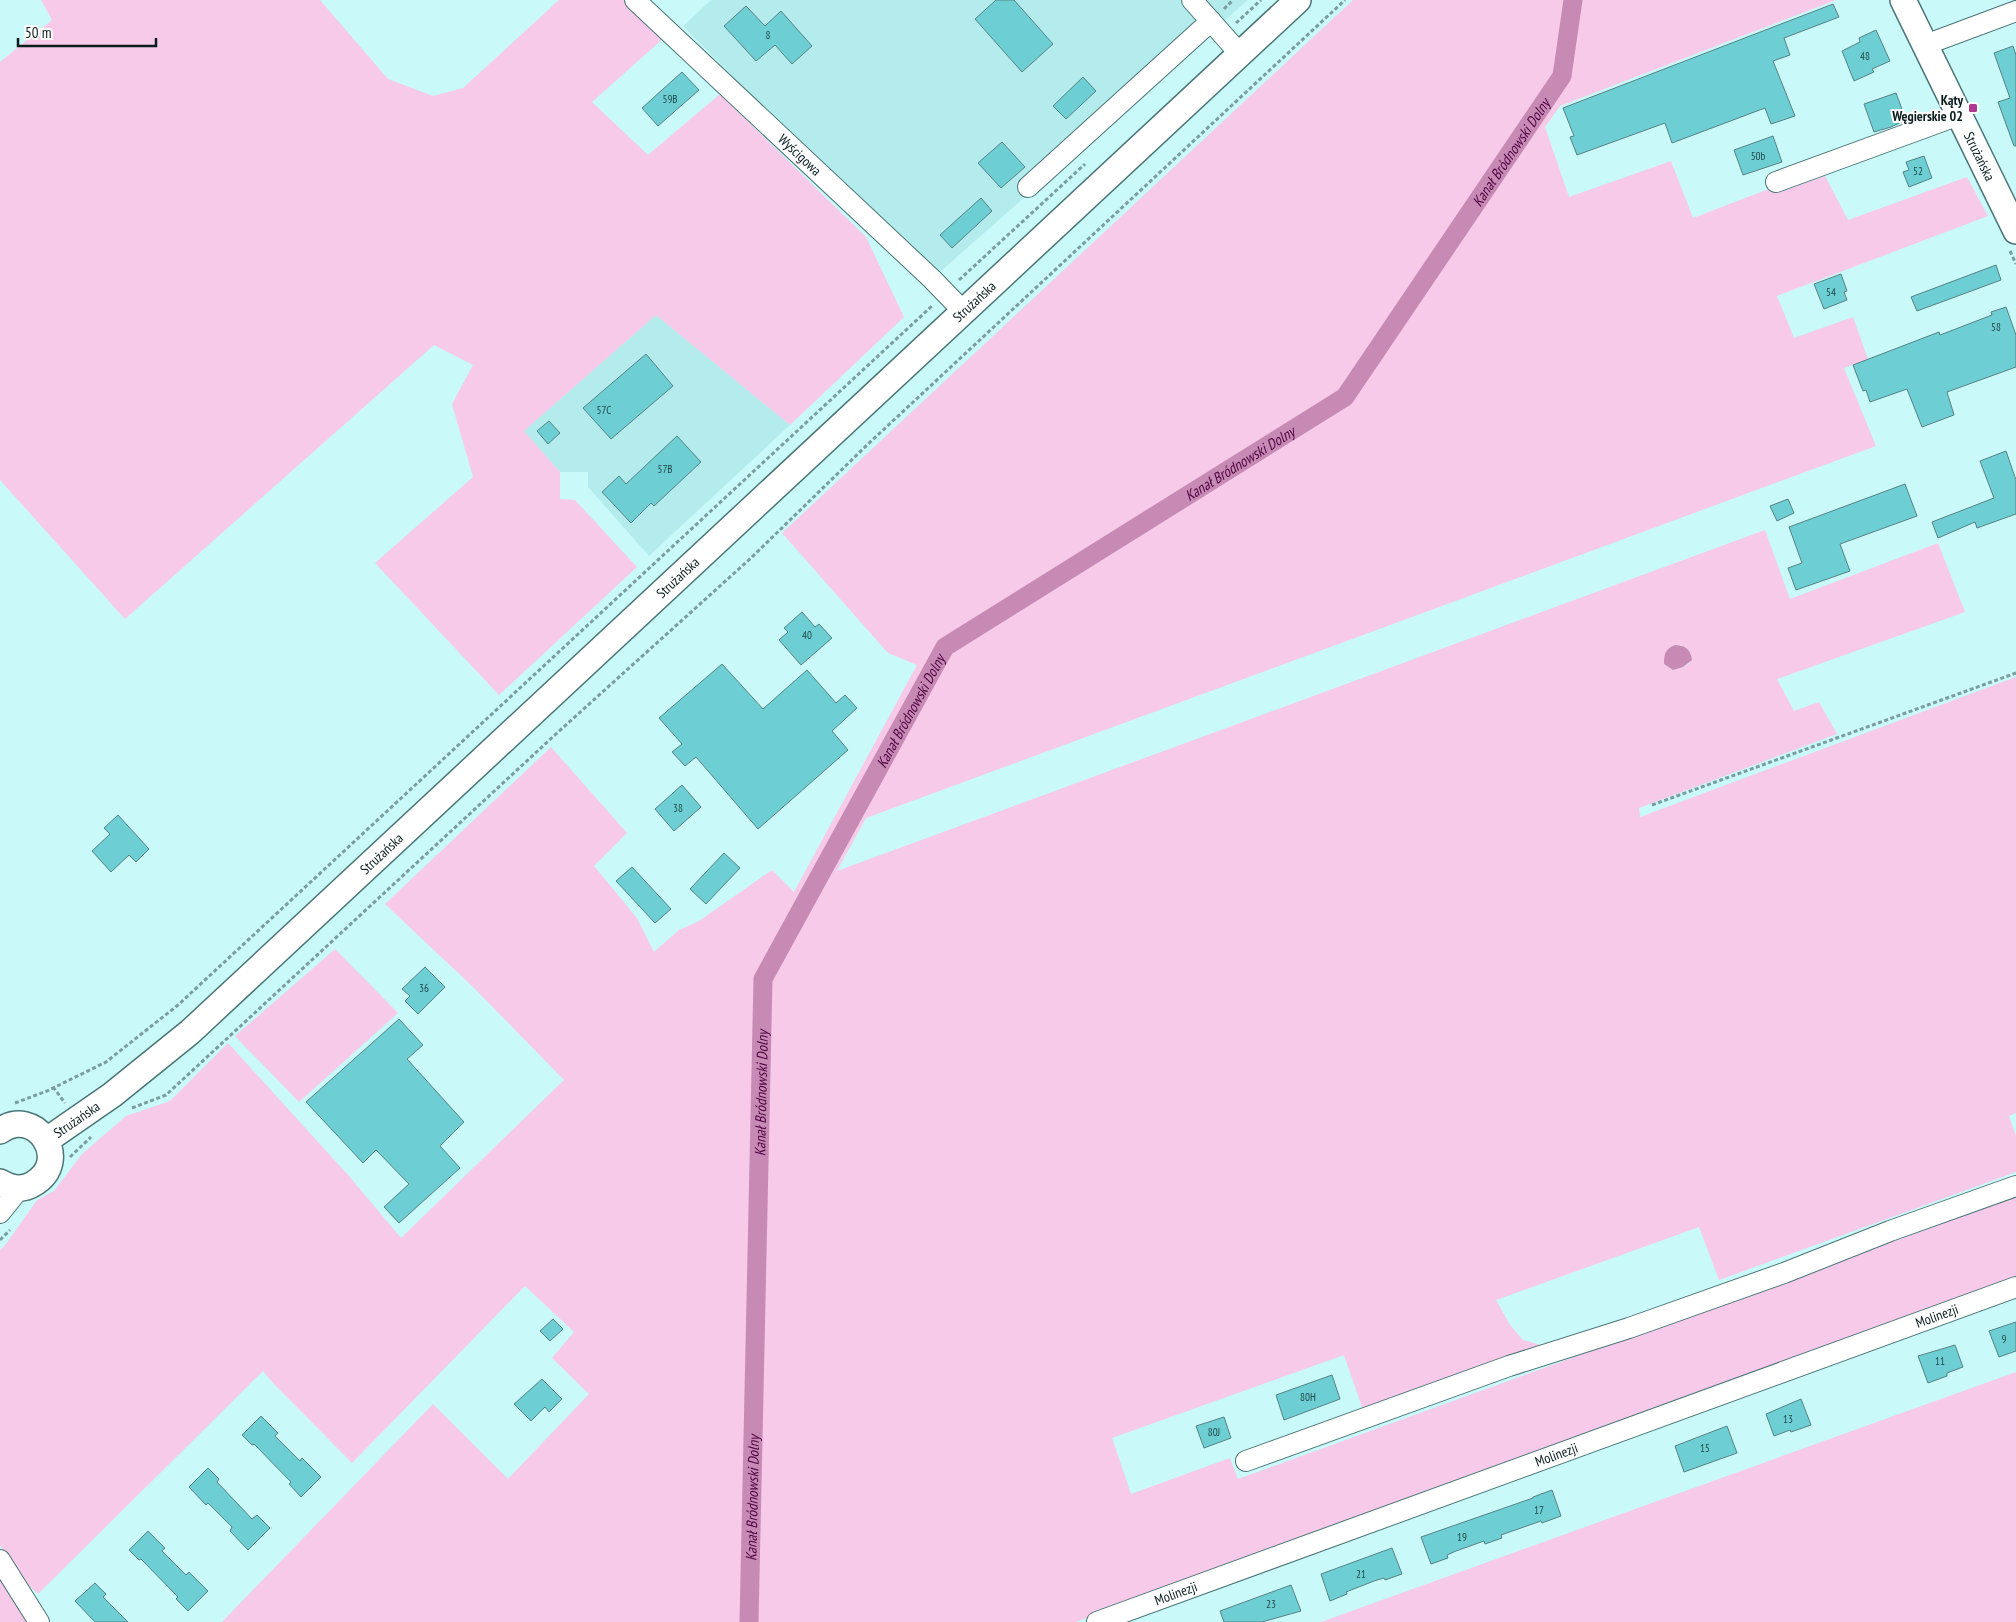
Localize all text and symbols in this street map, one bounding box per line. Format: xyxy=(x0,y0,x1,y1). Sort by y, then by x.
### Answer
scale bar xyxy=(18,15,155,47)
text: 50 m xyxy=(25,23,51,42)
house number: 8 xyxy=(766,28,771,42)
house number: 48 xyxy=(1860,49,1870,63)
place label: Kąty Węgierskie 02 xyxy=(1891,91,1963,125)
house number: 59B xyxy=(662,92,678,106)
water label: Kanał Bródnowski Dolny xyxy=(1467,93,1555,210)
marker: Kąty Węgierskie 02 xyxy=(1967,102,1979,114)
street label: Strużańska xyxy=(1960,129,1999,184)
street label: Wyścigowa xyxy=(774,130,825,179)
house number: 50b xyxy=(1751,149,1766,163)
house number: 52 xyxy=(1913,164,1923,178)
street label: Strużańska xyxy=(949,277,1000,326)
house number: 54 xyxy=(1826,285,1836,299)
house number: 58 xyxy=(1991,320,2001,334)
house number: 57C xyxy=(597,403,611,417)
water label: Kanał Bródnowski Dolny xyxy=(1181,420,1300,504)
house number: 57B xyxy=(657,462,673,476)
street label: Strużańska xyxy=(653,553,703,602)
house number: 40 xyxy=(802,628,812,642)
water label: Kanał Bródnowski Dolny xyxy=(871,649,950,771)
house number: 38 xyxy=(673,801,683,815)
street label: Strużańska xyxy=(356,829,407,878)
house number: 36 xyxy=(419,981,429,995)
water label: Kanał Bródnowski Dolny xyxy=(750,1028,771,1156)
street label: Strużańska xyxy=(50,1097,103,1142)
street label: Molinezji xyxy=(1913,1300,1961,1332)
house number: 9 xyxy=(2002,1332,2007,1346)
house number: 11 xyxy=(1935,1354,1945,1368)
house number: 80H xyxy=(1300,1390,1316,1404)
house number: 13 xyxy=(1783,1412,1793,1426)
house number: 80J xyxy=(1208,1425,1220,1439)
water label: Kanał Bródnowski Dolny xyxy=(741,1433,763,1561)
street label: Molinezji xyxy=(1533,1438,1580,1471)
house number: 15 xyxy=(1700,1441,1710,1455)
house number: 17 xyxy=(1534,1503,1544,1517)
house number: 19 xyxy=(1457,1530,1467,1544)
house number: 21 xyxy=(1356,1567,1366,1581)
street label: Molinezji xyxy=(1152,1577,1200,1609)
house number: 23 xyxy=(1266,1597,1276,1611)

